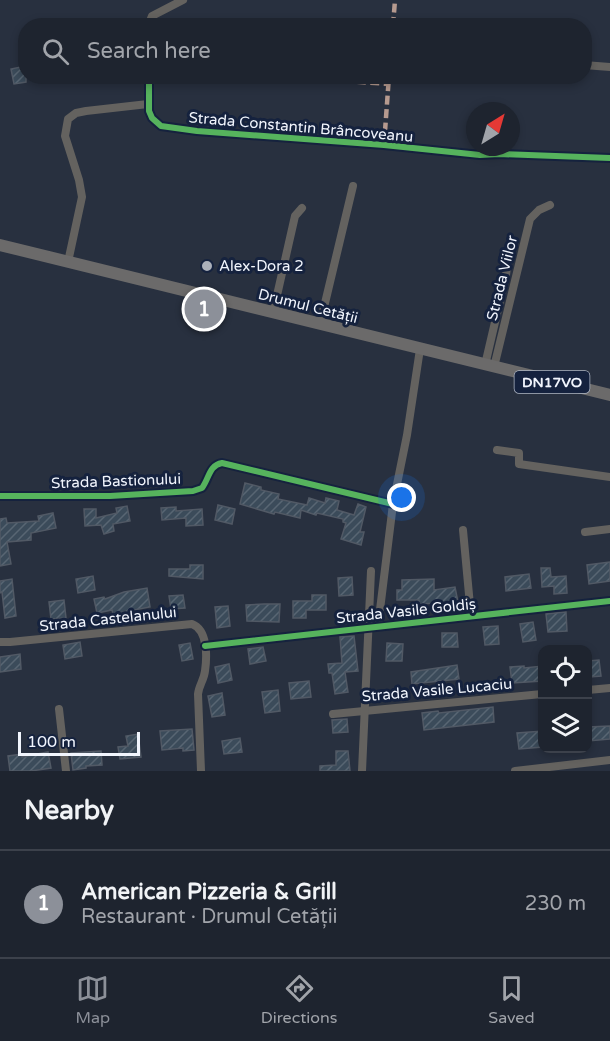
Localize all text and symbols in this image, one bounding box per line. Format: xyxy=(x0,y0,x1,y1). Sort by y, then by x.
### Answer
search box xyxy=(18,18,592,84)
icon: search xyxy=(39,35,72,68)
text: Search here xyxy=(87,38,211,64)
north arrow xyxy=(466,102,520,156)
street label: Strada Constantin Brâncoveanu xyxy=(188,108,414,146)
street label: Strada Viilor xyxy=(483,233,521,322)
place label: Alex-Dora 2 xyxy=(219,257,304,275)
marker: Alex-Dora 2 xyxy=(200,259,214,273)
street label: Drumul Cetății xyxy=(256,285,360,327)
pin: 1 xyxy=(184,286,224,332)
road number: DN17VO xyxy=(514,371,590,393)
street label: Strada Bastionului xyxy=(51,470,181,492)
your location xyxy=(387,483,416,512)
street label: Strada Vasile Goldiș xyxy=(335,595,477,627)
street label: Strada Castelanului xyxy=(39,603,177,635)
map controls xyxy=(538,645,592,753)
button: locate xyxy=(538,645,592,699)
street label: Strada Vasile Lucaciu xyxy=(361,674,513,706)
button: layers xyxy=(538,699,592,753)
scale bar xyxy=(18,729,140,756)
text: 100 m xyxy=(27,732,76,752)
text: Nearby xyxy=(24,795,114,826)
text: American Pizzeria & Grill xyxy=(81,879,337,905)
text: 1 xyxy=(37,892,50,916)
text: 230 m xyxy=(525,892,586,916)
text: Restaurant · Drumul Cetății xyxy=(81,905,338,929)
tab: Map xyxy=(75,972,110,1028)
tab: Directions xyxy=(261,972,337,1028)
tab: Saved xyxy=(488,972,535,1028)

